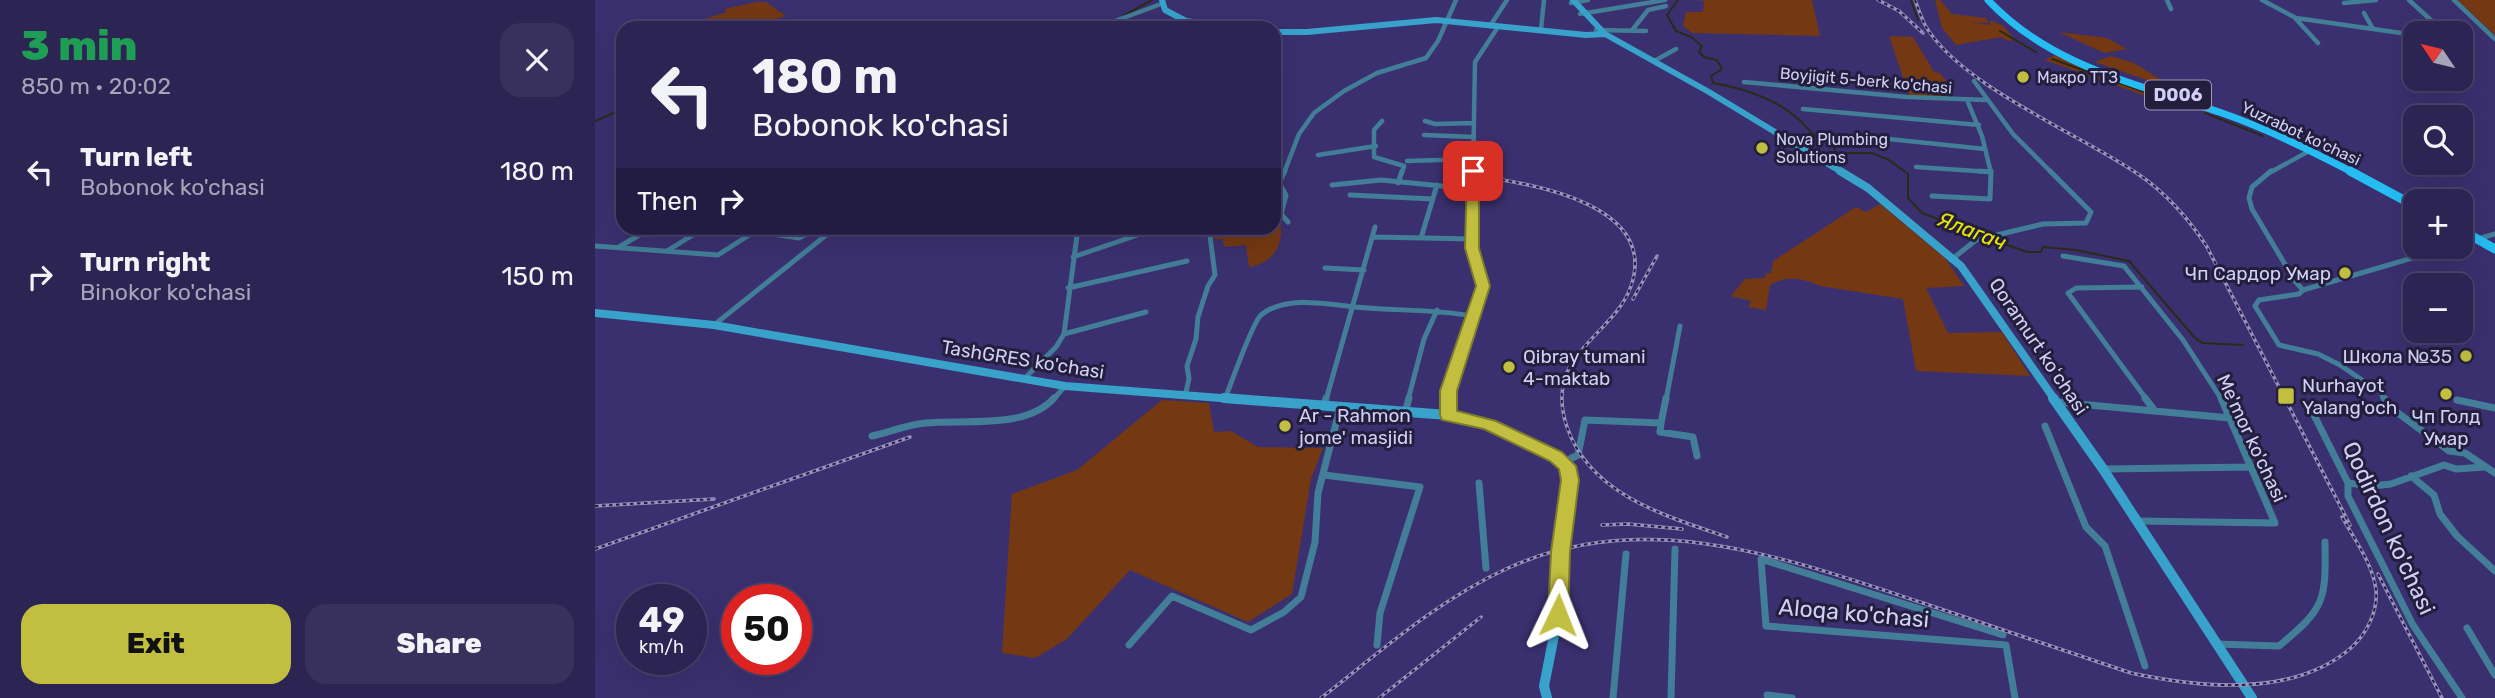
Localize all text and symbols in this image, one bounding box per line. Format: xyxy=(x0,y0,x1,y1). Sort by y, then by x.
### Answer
text: 3 min xyxy=(21,21,137,71)
north arrow xyxy=(2403,21,2473,91)
map controls xyxy=(2403,21,2473,343)
button: close xyxy=(500,23,574,97)
text: 180 m xyxy=(752,47,898,105)
icon: left xyxy=(637,49,728,140)
street label: Boyjigit 5-berk ko'chasi xyxy=(1779,64,1953,97)
place label: Макро ТТЗ xyxy=(2037,68,2118,87)
marker: Макро ТТЗ xyxy=(2015,69,2031,85)
text: 850 m · 20:02 xyxy=(21,72,171,100)
road number: D006 xyxy=(2145,80,2211,110)
street label: Yuzrabot ko'chasi xyxy=(2238,97,2364,169)
button: search xyxy=(2403,105,2473,175)
text: Bobonok ko'chasi xyxy=(752,106,1009,144)
place label: Nova Plumbing Solutions xyxy=(1776,130,1888,167)
marker: Nova Plumbing Solutions xyxy=(1754,140,1770,156)
pin xyxy=(1443,141,1503,201)
text: Turn left xyxy=(80,142,192,173)
icon: arrive xyxy=(1454,152,1492,190)
icon: left xyxy=(21,153,59,191)
text: 180 m xyxy=(500,156,574,187)
text: Bobonok ko'chasi xyxy=(80,173,265,201)
icon: right xyxy=(712,182,750,220)
text: Then xyxy=(637,186,698,217)
button: + xyxy=(2403,189,2473,259)
water label: Ялагач xyxy=(1934,206,2010,255)
text: Turn right xyxy=(80,247,210,278)
icon: right xyxy=(21,258,59,296)
text: 150 m xyxy=(501,261,574,292)
place label: Чп Сардор Умар xyxy=(2185,262,2331,285)
marker: Чп Сардор Умар xyxy=(2337,265,2353,281)
street label: Qoramurt koʻchasi xyxy=(1984,273,2093,419)
button: − xyxy=(2403,273,2473,343)
text: Binokor ko'chasi xyxy=(80,278,251,306)
street label: TashGRES ko'chasi xyxy=(940,335,1106,384)
place label: Qibray tumani 4-maktab xyxy=(1523,345,1646,390)
place label: Школа №35 xyxy=(2342,345,2452,368)
marker: Школа №35 xyxy=(2458,348,2474,364)
marker: Qibray tumani 4-maktab xyxy=(1501,359,1517,375)
street label: Me'mor ko'chasi xyxy=(2212,371,2291,506)
place label: Nurhayot Yalang'och xyxy=(2302,374,2397,419)
marker: Nurhayot Yalang'och xyxy=(2276,386,2296,406)
marker: Чп Голд Умар xyxy=(2438,386,2454,402)
place label: Ar - Rahmon jome' masjidi xyxy=(1298,404,1413,449)
place label: Чп Голд Умар xyxy=(2411,405,2481,450)
marker: Ar - Rahmon jome' masjidi xyxy=(1277,418,1293,434)
street label: Qodirdon ko'chasi xyxy=(2337,437,2441,619)
position arrow xyxy=(1521,578,1595,652)
speed limit sign: 50 xyxy=(721,584,812,675)
street label: Aloqa ko'chasi xyxy=(1778,592,1930,634)
text: 49 xyxy=(638,599,685,641)
button: Exit xyxy=(21,604,291,684)
button: Share xyxy=(305,604,574,684)
text: km/h xyxy=(639,636,684,658)

